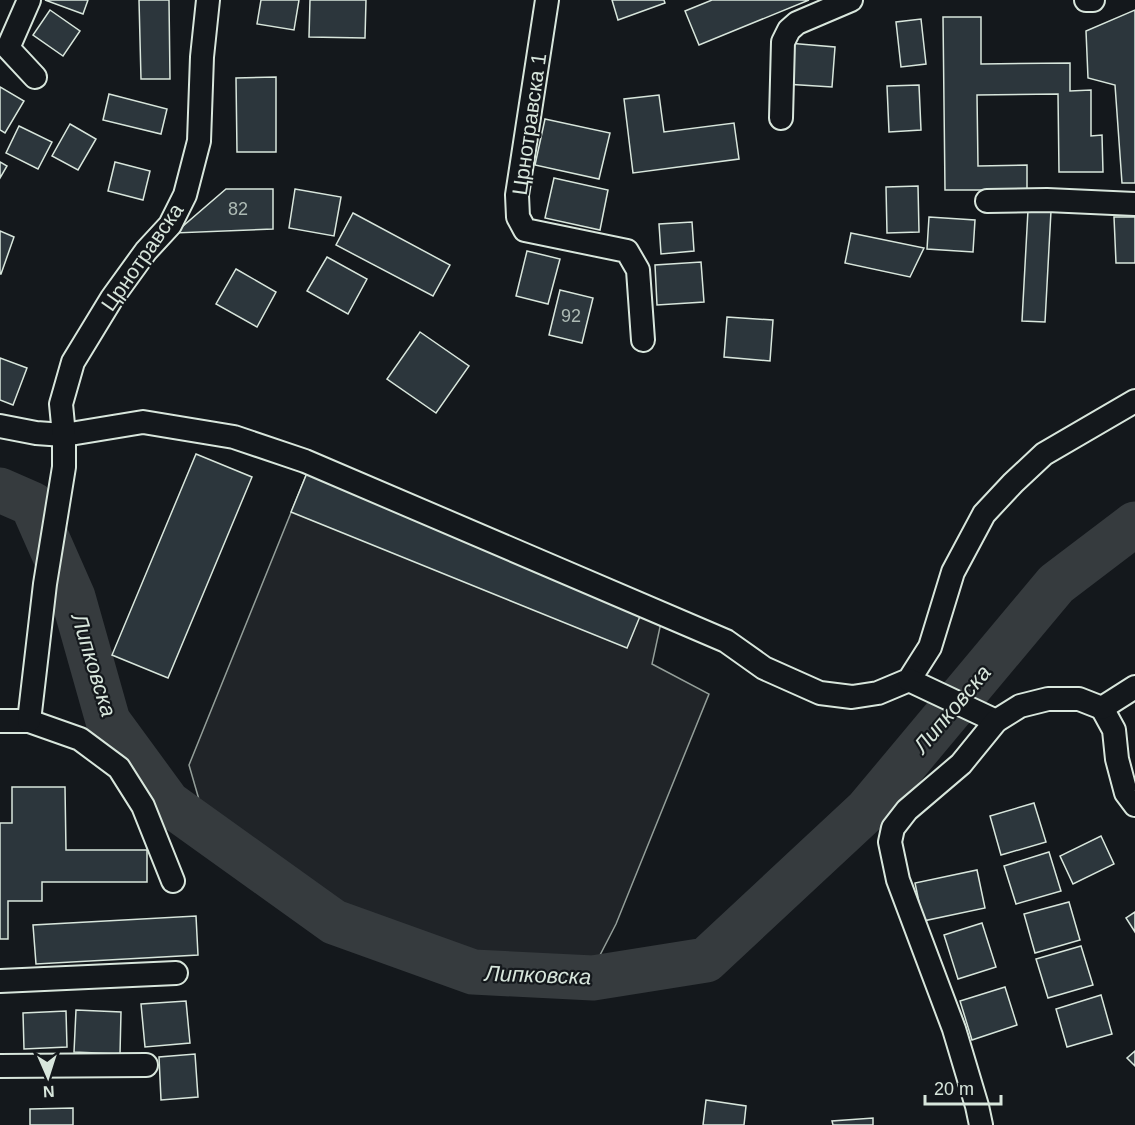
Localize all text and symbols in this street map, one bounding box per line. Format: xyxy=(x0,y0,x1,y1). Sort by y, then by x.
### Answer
street label: Црнотравска 1 xyxy=(508,51,550,197)
street label: Црнотравска xyxy=(97,199,188,315)
house number: 82 xyxy=(228,199,248,219)
house number: 92 xyxy=(561,306,581,326)
water label: Липковска xyxy=(66,608,122,720)
water label: Липковска xyxy=(907,660,996,759)
water label: Липковска xyxy=(482,961,592,989)
north arrow xyxy=(18,1047,78,1107)
scale bar xyxy=(925,1068,1002,1106)
text: 20 m xyxy=(934,1079,974,1099)
text: N xyxy=(43,1083,55,1100)

